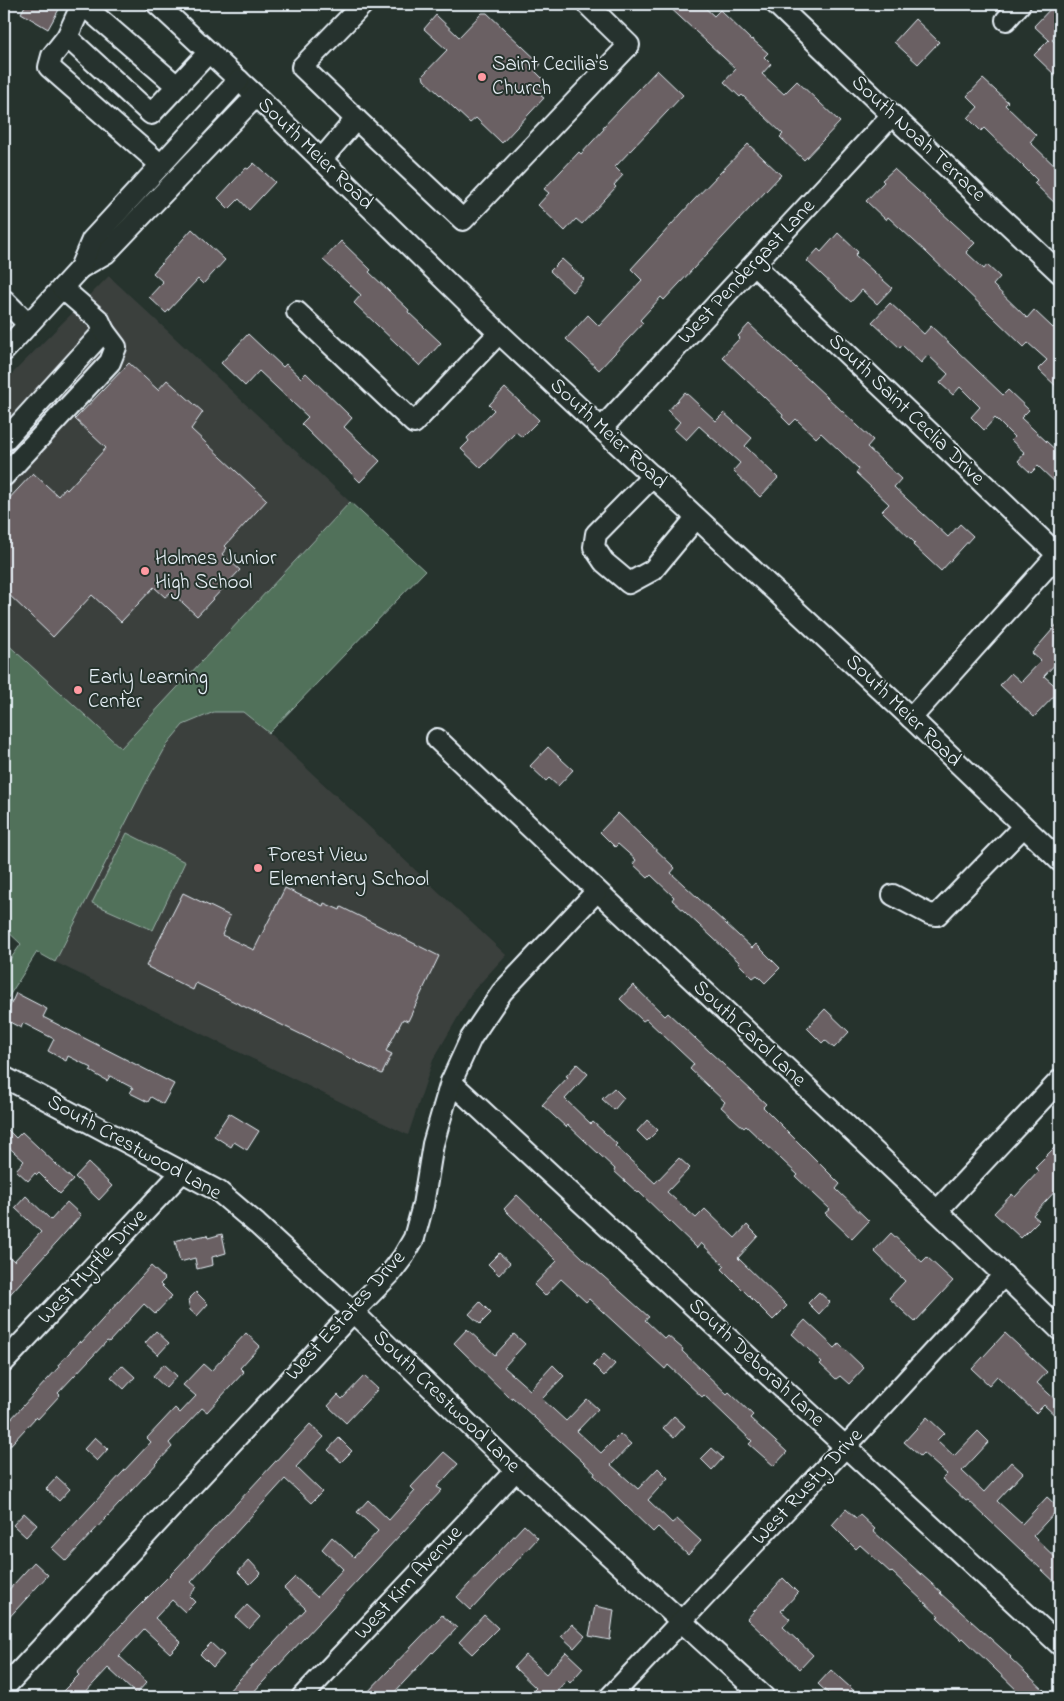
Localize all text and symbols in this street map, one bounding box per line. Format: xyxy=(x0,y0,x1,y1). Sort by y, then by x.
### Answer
place label: Saint Cecilia's Church xyxy=(492,50,609,104)
street label: South Noah Terrace xyxy=(844,68,993,210)
marker: Saint Cecilia's Church xyxy=(476,71,488,83)
street label: South Meier Road xyxy=(250,91,380,218)
street label: West Pendergast Lane xyxy=(671,192,825,353)
street label: South Saint Ceclia Drive xyxy=(821,327,992,493)
street label: South Meier Road xyxy=(542,371,674,497)
place label: Holmes Junior High School xyxy=(155,544,277,600)
marker: Holmes Junior High School xyxy=(139,565,151,577)
street label: South Meier Road xyxy=(838,648,968,775)
place label: Early Learning Center xyxy=(88,663,208,717)
marker: Early Learning Center xyxy=(72,684,84,696)
place label: Forest View Elementary School xyxy=(267,841,429,897)
marker: Forest View Elementary School xyxy=(252,862,264,874)
street label: South Carol Lane xyxy=(685,973,813,1095)
street label: South Crestwood Lane xyxy=(41,1088,227,1209)
street label: West Myrtle Drive xyxy=(31,1202,157,1333)
street label: West Estates Drive xyxy=(279,1244,413,1388)
street label: South Deborah Lane xyxy=(681,1292,832,1435)
street label: South Crestwood Lane xyxy=(365,1323,527,1481)
street label: West Rusty Drive xyxy=(746,1421,872,1554)
street label: West Kim Avenue xyxy=(348,1519,470,1647)

